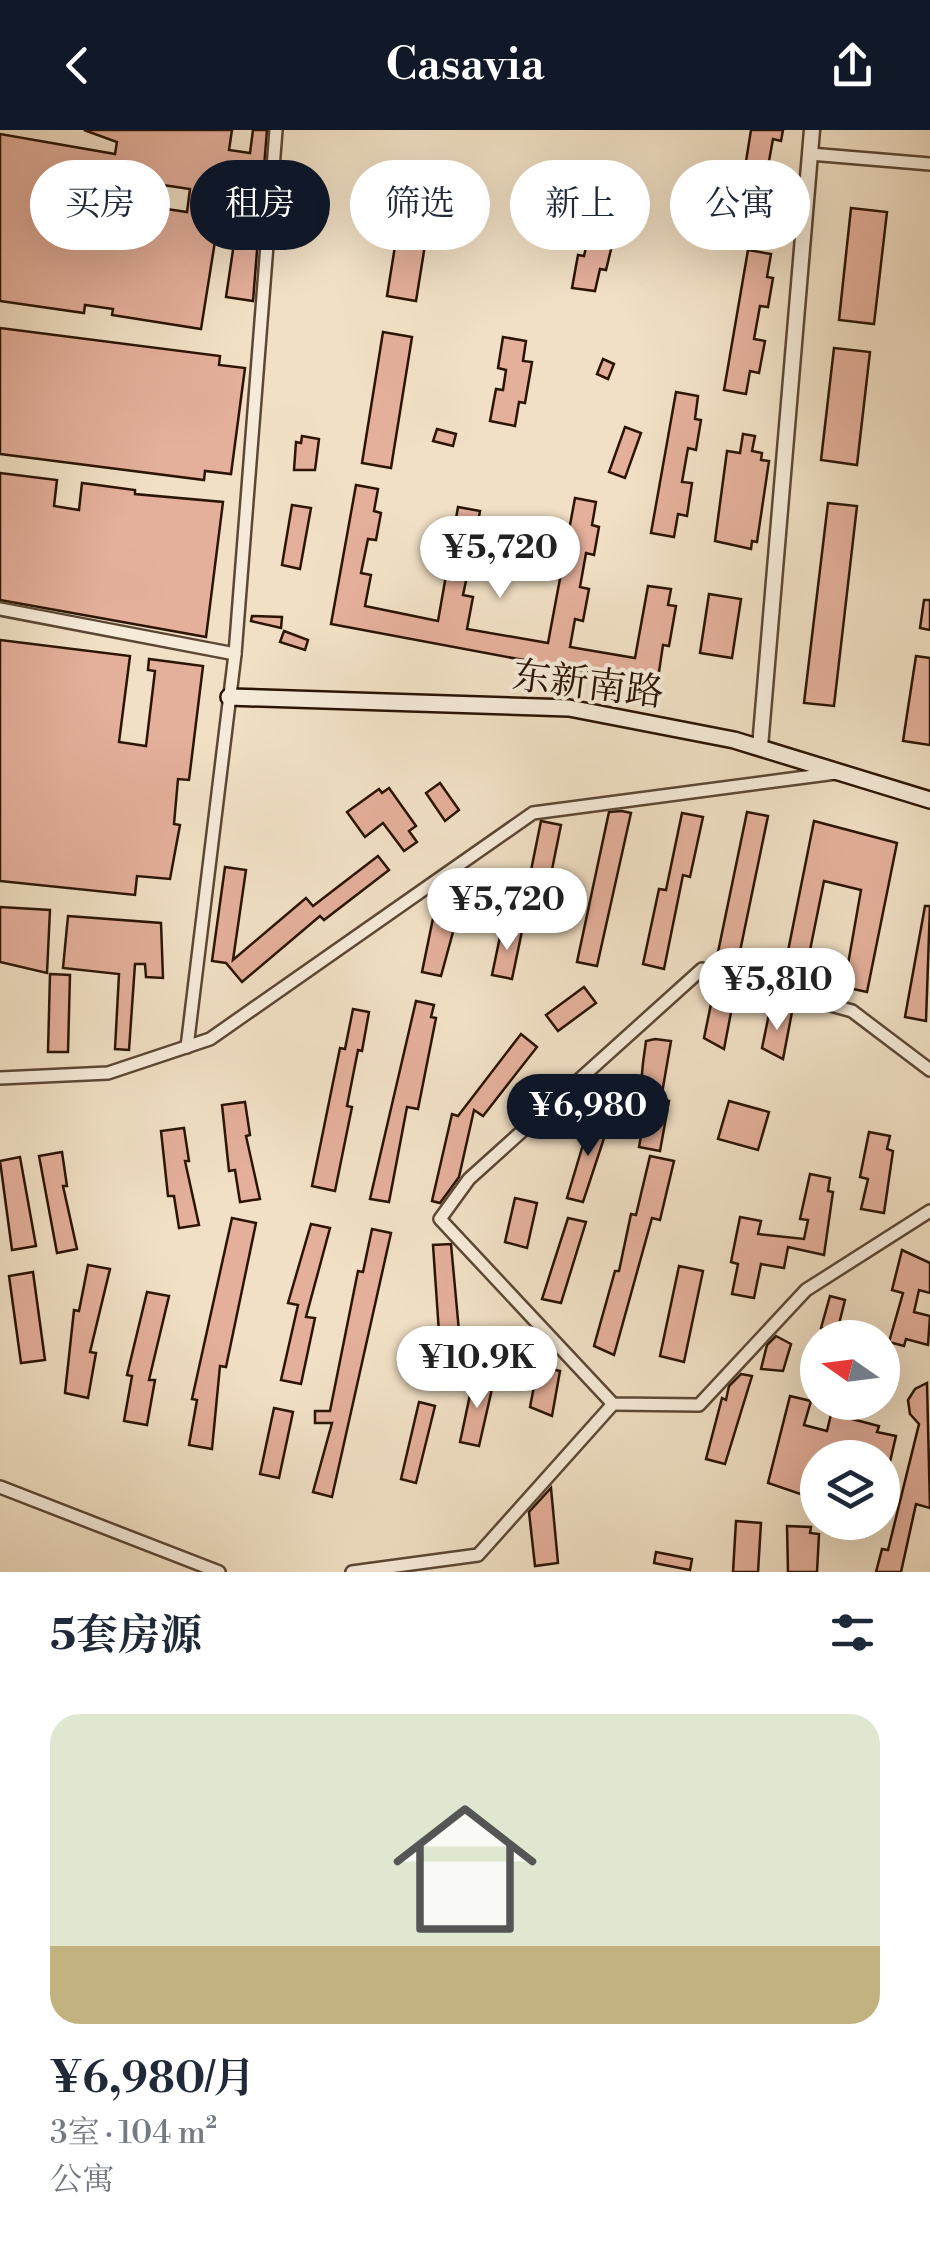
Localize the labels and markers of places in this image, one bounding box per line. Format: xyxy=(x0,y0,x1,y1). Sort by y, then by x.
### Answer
pin: ¥5,720 xyxy=(419,516,581,601)
pin: ¥5,720 xyxy=(426,868,588,953)
pin: ¥5,810 xyxy=(696,948,858,1033)
pin: ¥6,980 xyxy=(507,1074,669,1159)
pin: ¥10.9K xyxy=(396,1326,558,1411)

